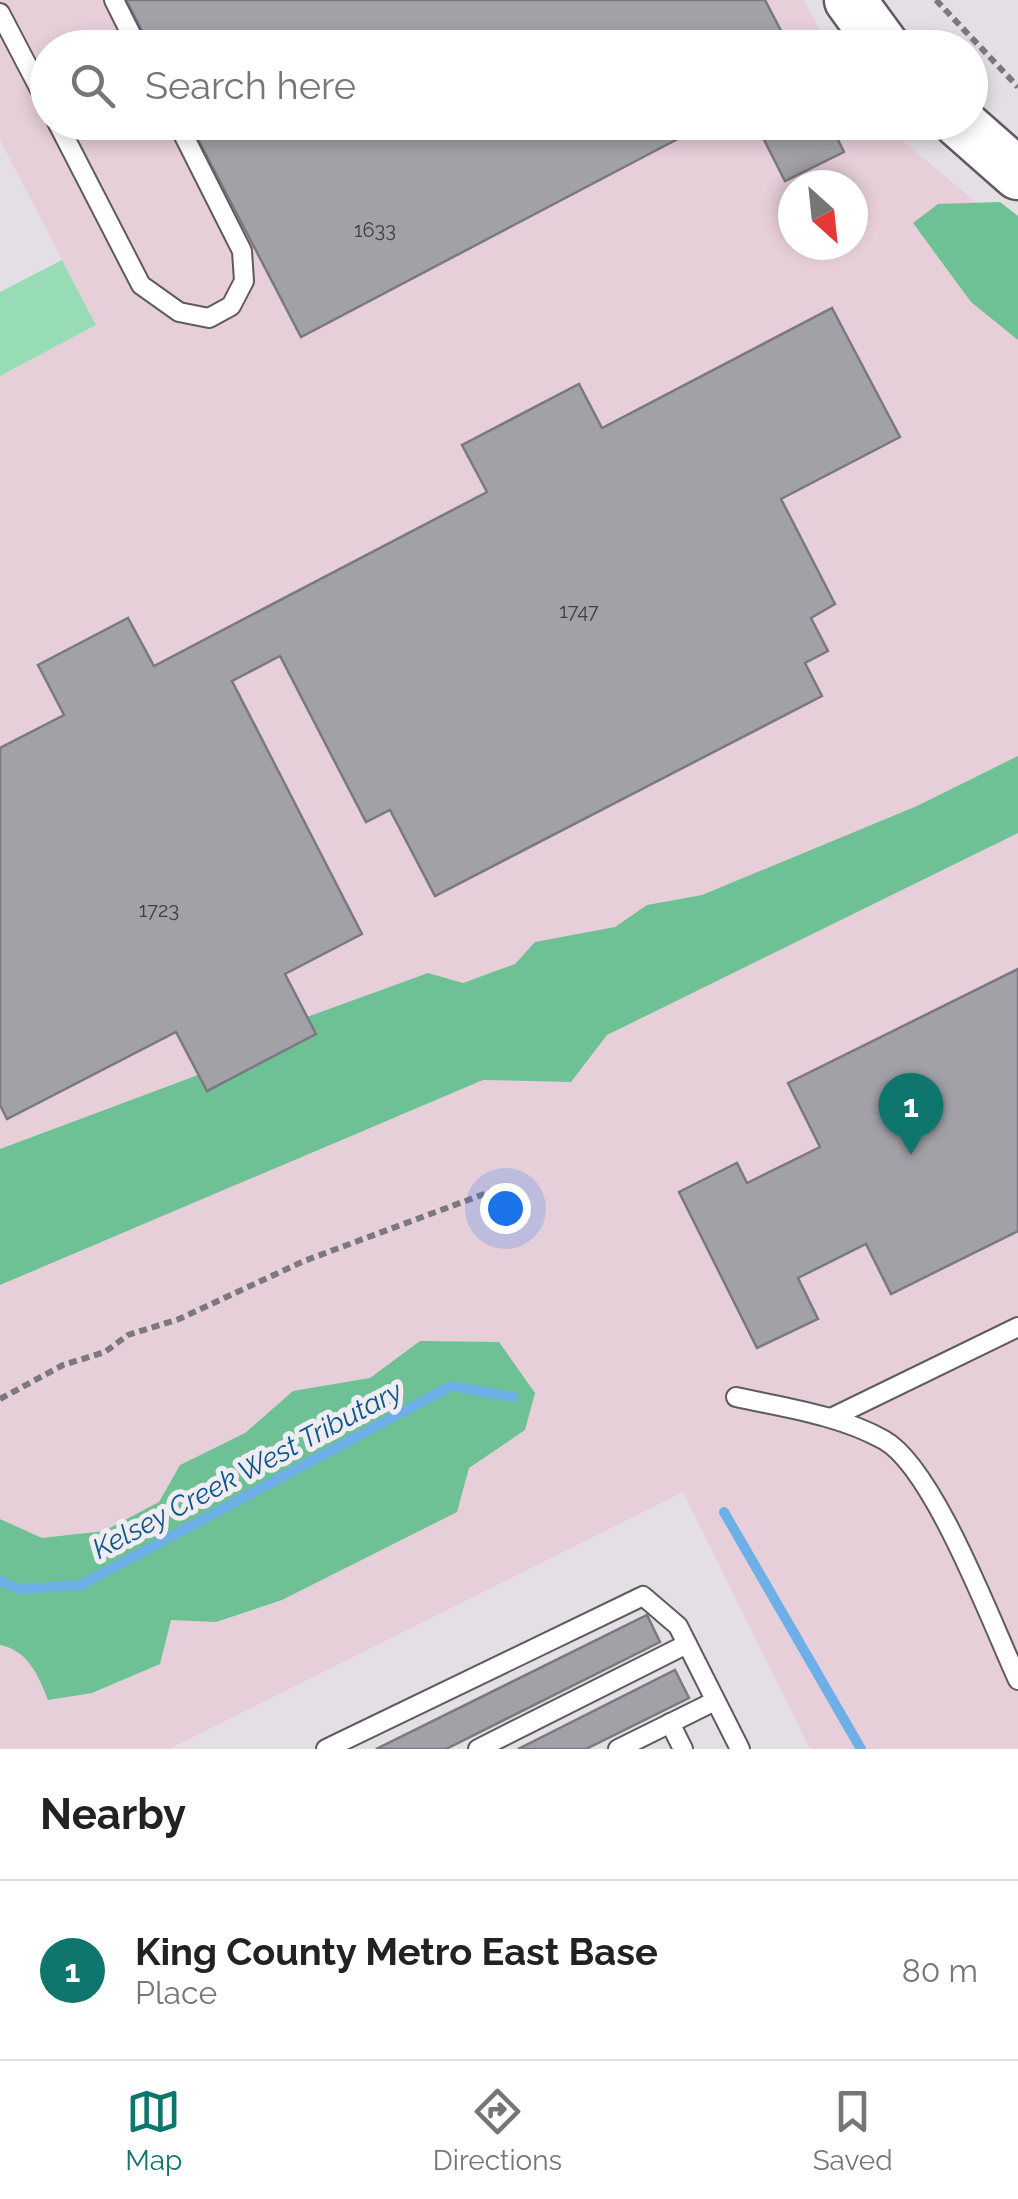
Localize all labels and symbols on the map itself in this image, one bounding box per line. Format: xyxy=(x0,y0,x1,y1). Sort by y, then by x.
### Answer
north arrow xyxy=(778,170,868,260)
house number: 1633 xyxy=(354,218,396,242)
house number: 1747 xyxy=(559,599,599,623)
house number: 1723 xyxy=(139,898,179,922)
pin: 1 xyxy=(878,1072,944,1155)
your location xyxy=(480,1183,531,1234)
water label: Kelsey Creek West Tributary xyxy=(87,1374,408,1566)

